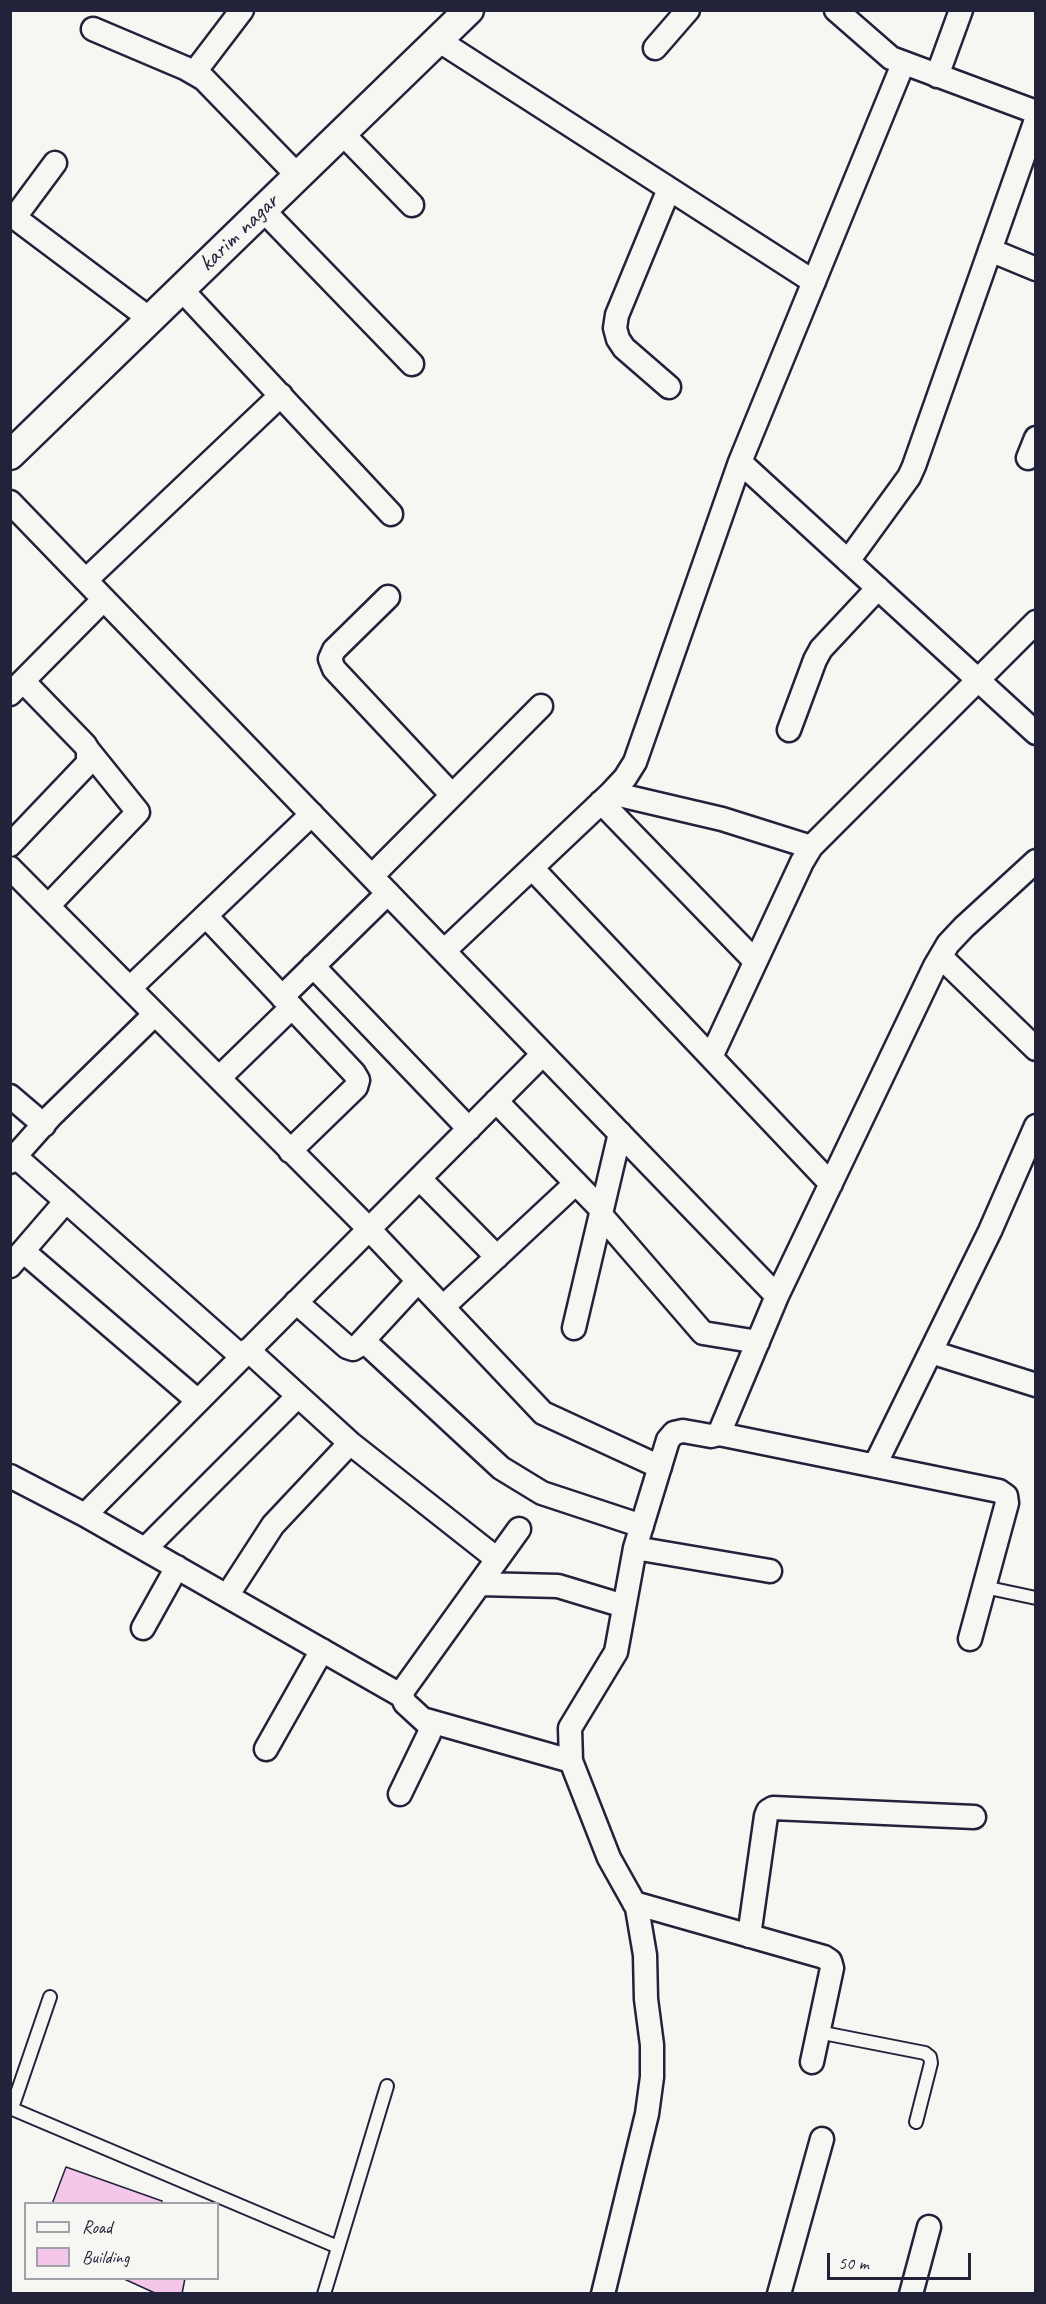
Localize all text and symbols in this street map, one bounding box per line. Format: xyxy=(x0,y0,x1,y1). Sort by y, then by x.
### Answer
street label: karim nagar xyxy=(193,188,285,278)
legend xyxy=(24,2202,219,2280)
text: Road xyxy=(82,2216,112,2238)
scale bar xyxy=(830,2241,974,2279)
text: Building xyxy=(82,2246,129,2268)
text: 50 m xyxy=(838,2252,869,2274)

